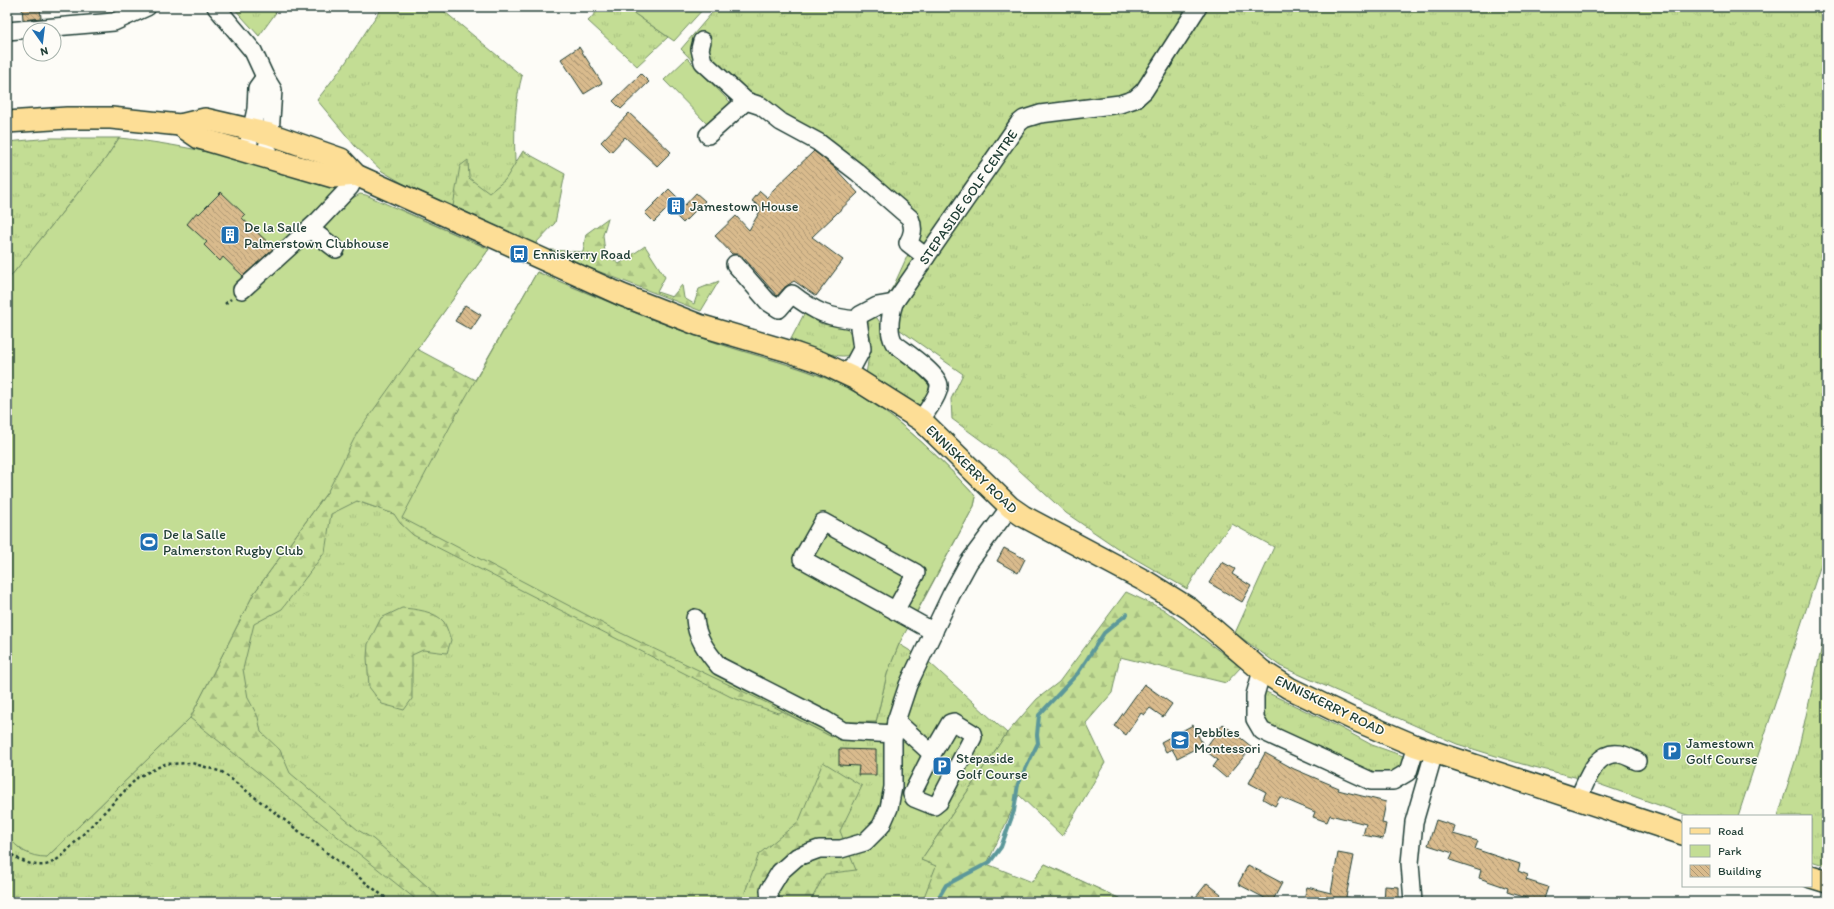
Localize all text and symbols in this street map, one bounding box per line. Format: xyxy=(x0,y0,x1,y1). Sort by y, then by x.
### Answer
north arrow xyxy=(22,22,62,62)
text: N xyxy=(39,44,49,58)
street label: STEPASIDE GOLF CENTRE xyxy=(915,126,1022,268)
building icon: Jamestown House xyxy=(665,195,687,217)
place label: Jamestown House xyxy=(690,198,799,215)
place label: De la Salle Palmerstown Clubhouse xyxy=(244,219,389,252)
building icon: De la Salle Palmerstown Clubhouse xyxy=(219,224,241,246)
bus stop icon: Enniskerry Road xyxy=(508,243,530,265)
place label: Enniskerry Road xyxy=(533,246,631,263)
street label: ENNISKERRY ROAD xyxy=(922,421,1021,517)
place label: De la Salle Palmerston Rugby Club xyxy=(163,526,303,559)
sports icon: De la Salle Palmerston Rugby Club xyxy=(138,531,160,553)
street label: ENNISKERRY ROAD xyxy=(1272,671,1388,739)
place label: Pebbles Montessori xyxy=(1194,724,1260,757)
school or university icon: Pebbles Montessori xyxy=(1169,729,1191,751)
place label: Jamestown Golf Course xyxy=(1686,735,1758,768)
parking icon: Jamestown Golf Course xyxy=(1661,740,1683,762)
place label: Stepaside Golf Course xyxy=(956,750,1028,783)
parking icon: Stepaside Golf Course xyxy=(931,755,953,777)
legend xyxy=(1682,815,1812,887)
text: Road xyxy=(1718,824,1744,838)
text: Park xyxy=(1718,844,1742,858)
text: Building xyxy=(1718,864,1762,878)

